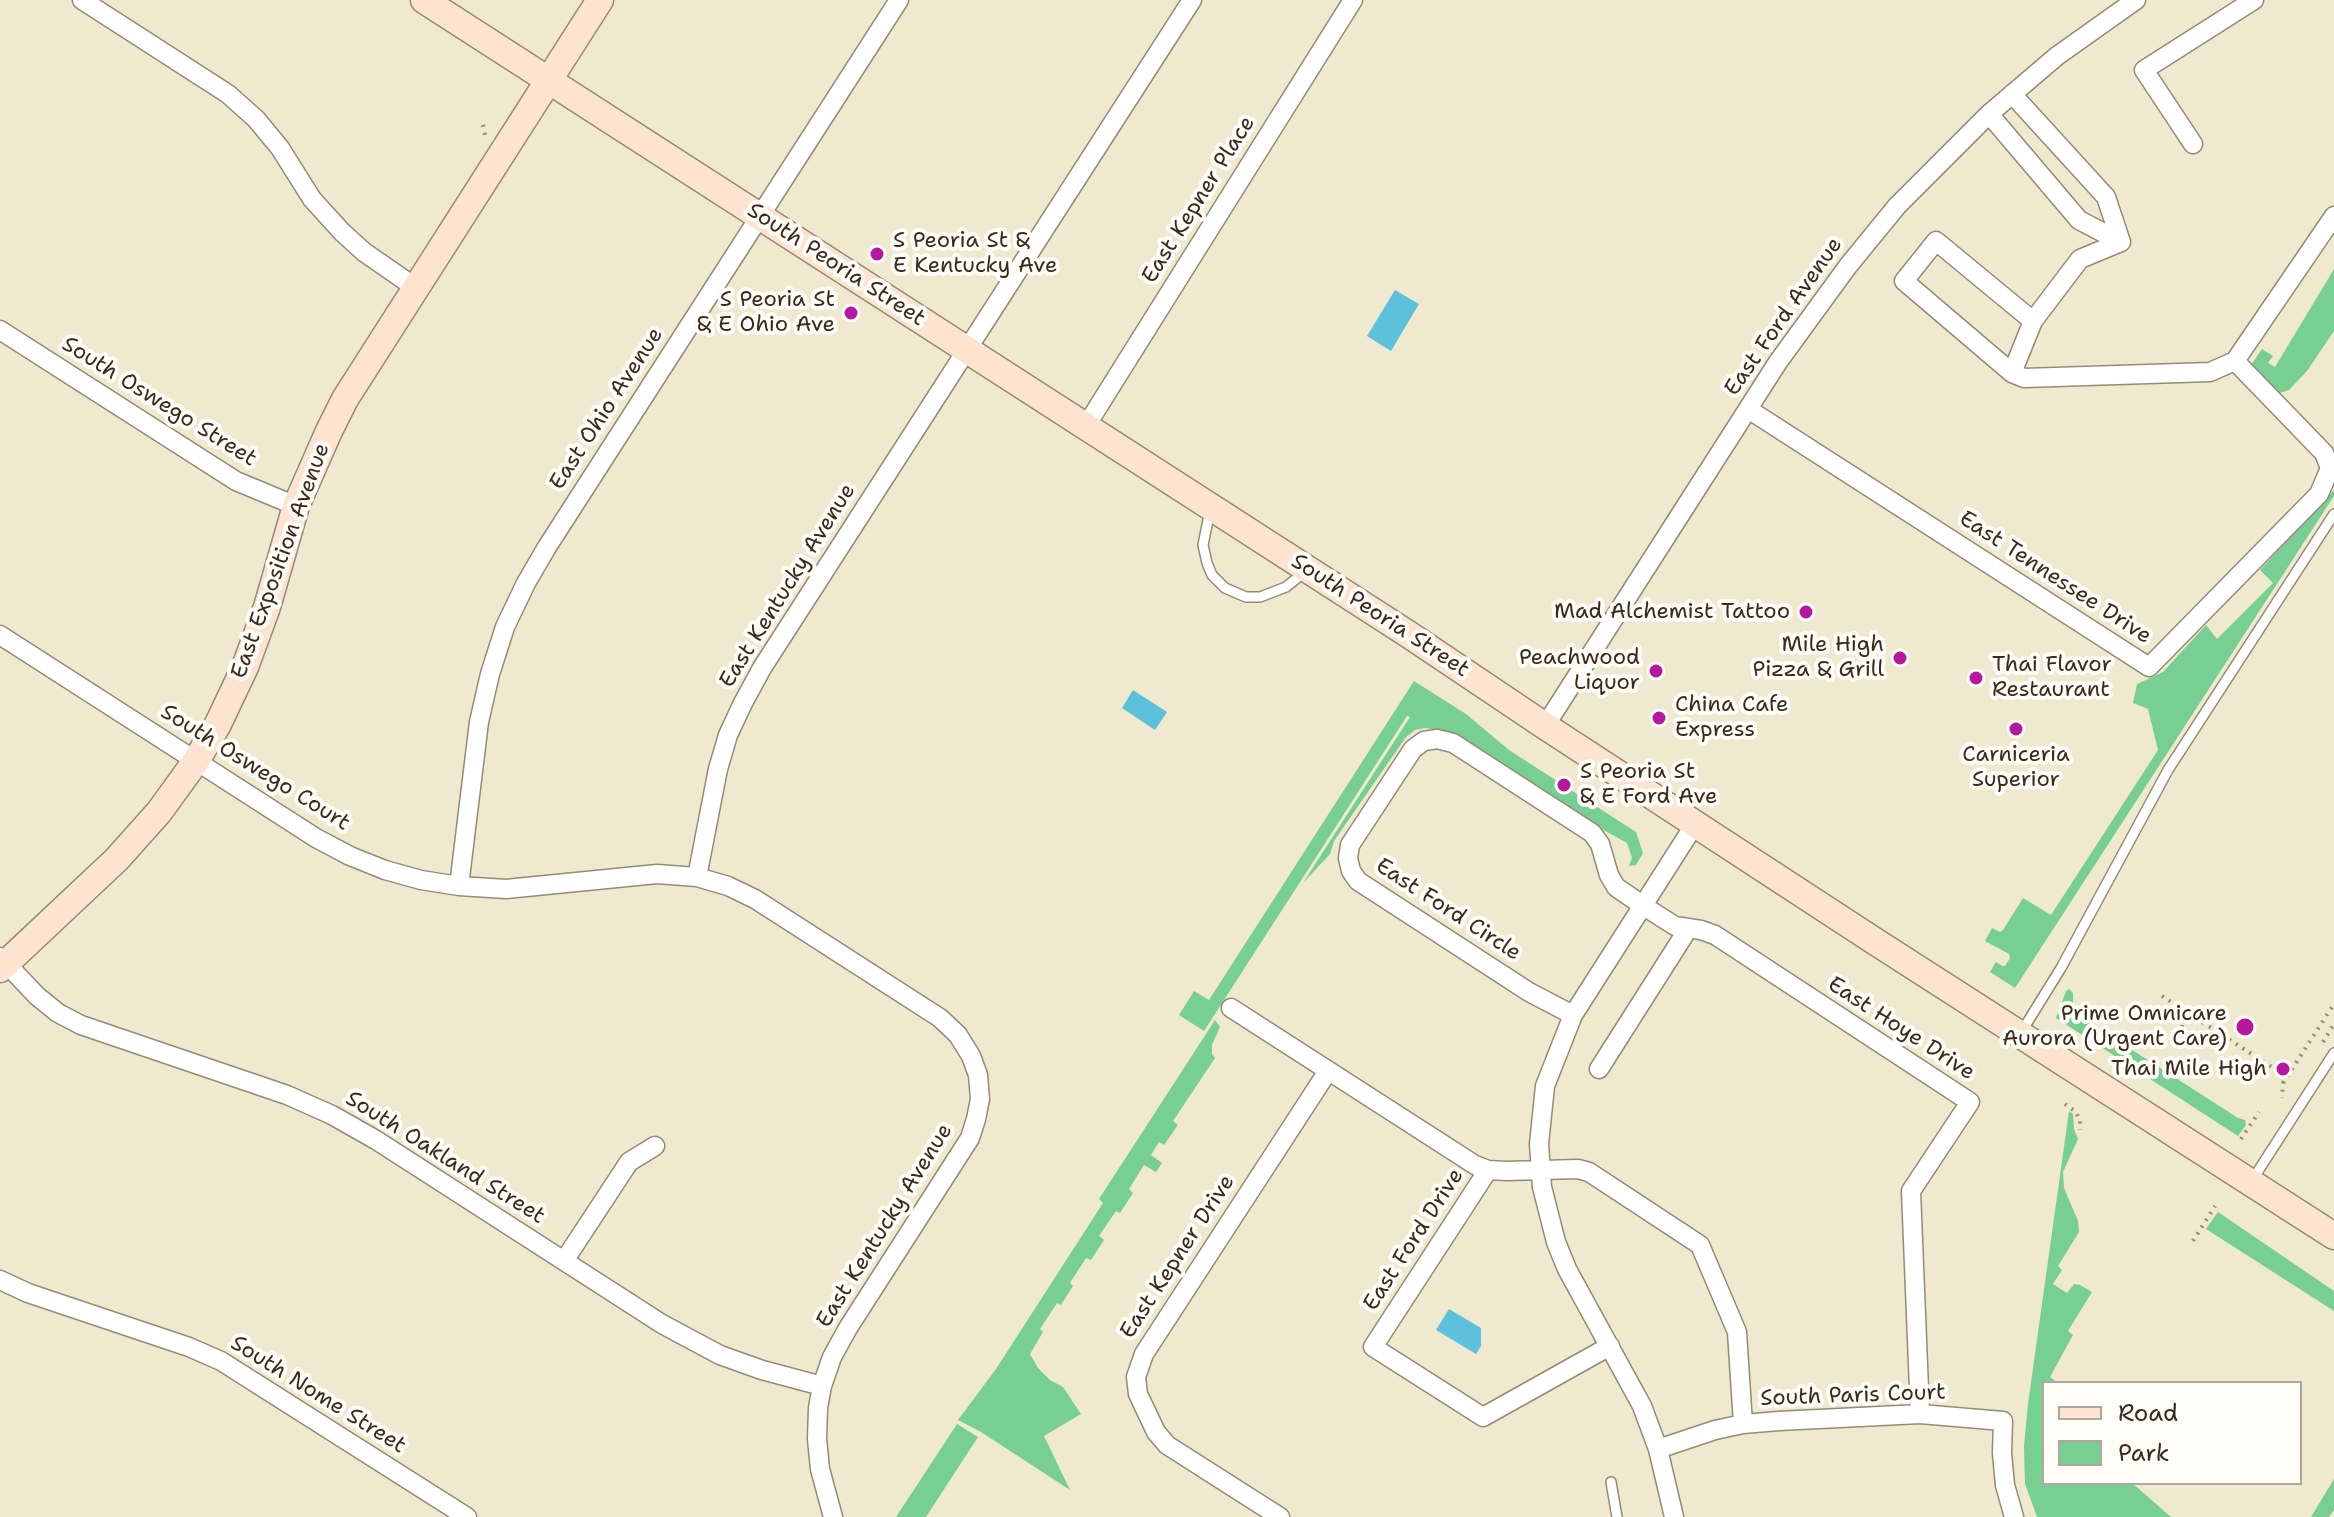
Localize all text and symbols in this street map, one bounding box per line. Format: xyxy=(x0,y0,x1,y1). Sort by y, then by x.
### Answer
street label: East Kepner Place xyxy=(1137,112,1261,288)
street label: South Peoria Street xyxy=(742,198,930,332)
place label: S Peoria St & E Kentucky Ave xyxy=(893,228,1057,280)
street label: East Ford Avenue xyxy=(1719,233,1849,401)
marker: S Peoria St & E Kentucky Ave xyxy=(868,245,886,263)
place label: S Peoria St & E Ohio Ave xyxy=(697,287,835,338)
marker: S Peoria St & E Ohio Ave xyxy=(842,304,860,322)
street label: East Ohio Avenue xyxy=(545,323,669,495)
street label: South Oswego Street xyxy=(57,331,261,473)
street label: East Exposition Avenue xyxy=(226,440,336,682)
street label: East Kentucky Avenue xyxy=(714,479,862,693)
street label: East Tennessee Drive xyxy=(1954,506,2156,650)
street label: South Peoria Street xyxy=(1286,549,1474,683)
place label: Mad Alchemist Tattoo xyxy=(1554,599,1790,625)
marker: Mad Alchemist Tattoo xyxy=(1797,603,1815,621)
place label: Mile High Pizza & Grill xyxy=(1753,632,1884,684)
place label: Peachwood Liquor xyxy=(1519,645,1640,696)
marker: Mile High Pizza & Grill xyxy=(1891,649,1909,667)
place label: Thai Flavor Restaurant xyxy=(1992,652,2112,704)
marker: Peachwood Liquor xyxy=(1647,662,1665,680)
marker: Thai Flavor Restaurant xyxy=(1967,669,1985,687)
place label: China Cafe Express xyxy=(1675,692,1788,744)
street label: South Oswego Court xyxy=(156,699,354,837)
marker: China Cafe Express xyxy=(1650,709,1668,727)
marker: Carniceria Superior xyxy=(2007,720,2025,738)
place label: Carniceria Superior xyxy=(1962,742,2070,794)
place label: S Peoria St & E Ford Ave xyxy=(1580,759,1717,810)
marker: S Peoria St & E Ford Ave xyxy=(1555,776,1573,794)
street label: East Ford Circle xyxy=(1370,853,1526,967)
street label: East Hoye Drive xyxy=(1822,972,1980,1086)
place label: Prime Omnicare Aurora (Urgent Care) xyxy=(2002,1001,2227,1052)
marker: Prime Omnicare Aurora (Urgent Care) xyxy=(2234,1016,2256,1038)
place label: Thai Mile High xyxy=(2111,1056,2267,1082)
marker: Thai Mile High xyxy=(2274,1060,2292,1078)
street label: South Oakland Street xyxy=(341,1086,549,1230)
street label: East Kentucky Avenue xyxy=(811,1119,959,1333)
street label: East Ford Drive xyxy=(1358,1164,1470,1316)
street label: East Kepner Drive xyxy=(1115,1170,1241,1344)
street label: South Nome Street xyxy=(225,1330,411,1460)
street label: South Paris Court xyxy=(1760,1380,1946,1412)
legend xyxy=(2042,1381,2302,1485)
text: Road xyxy=(2118,1397,2178,1429)
text: Park xyxy=(2118,1437,2170,1469)

